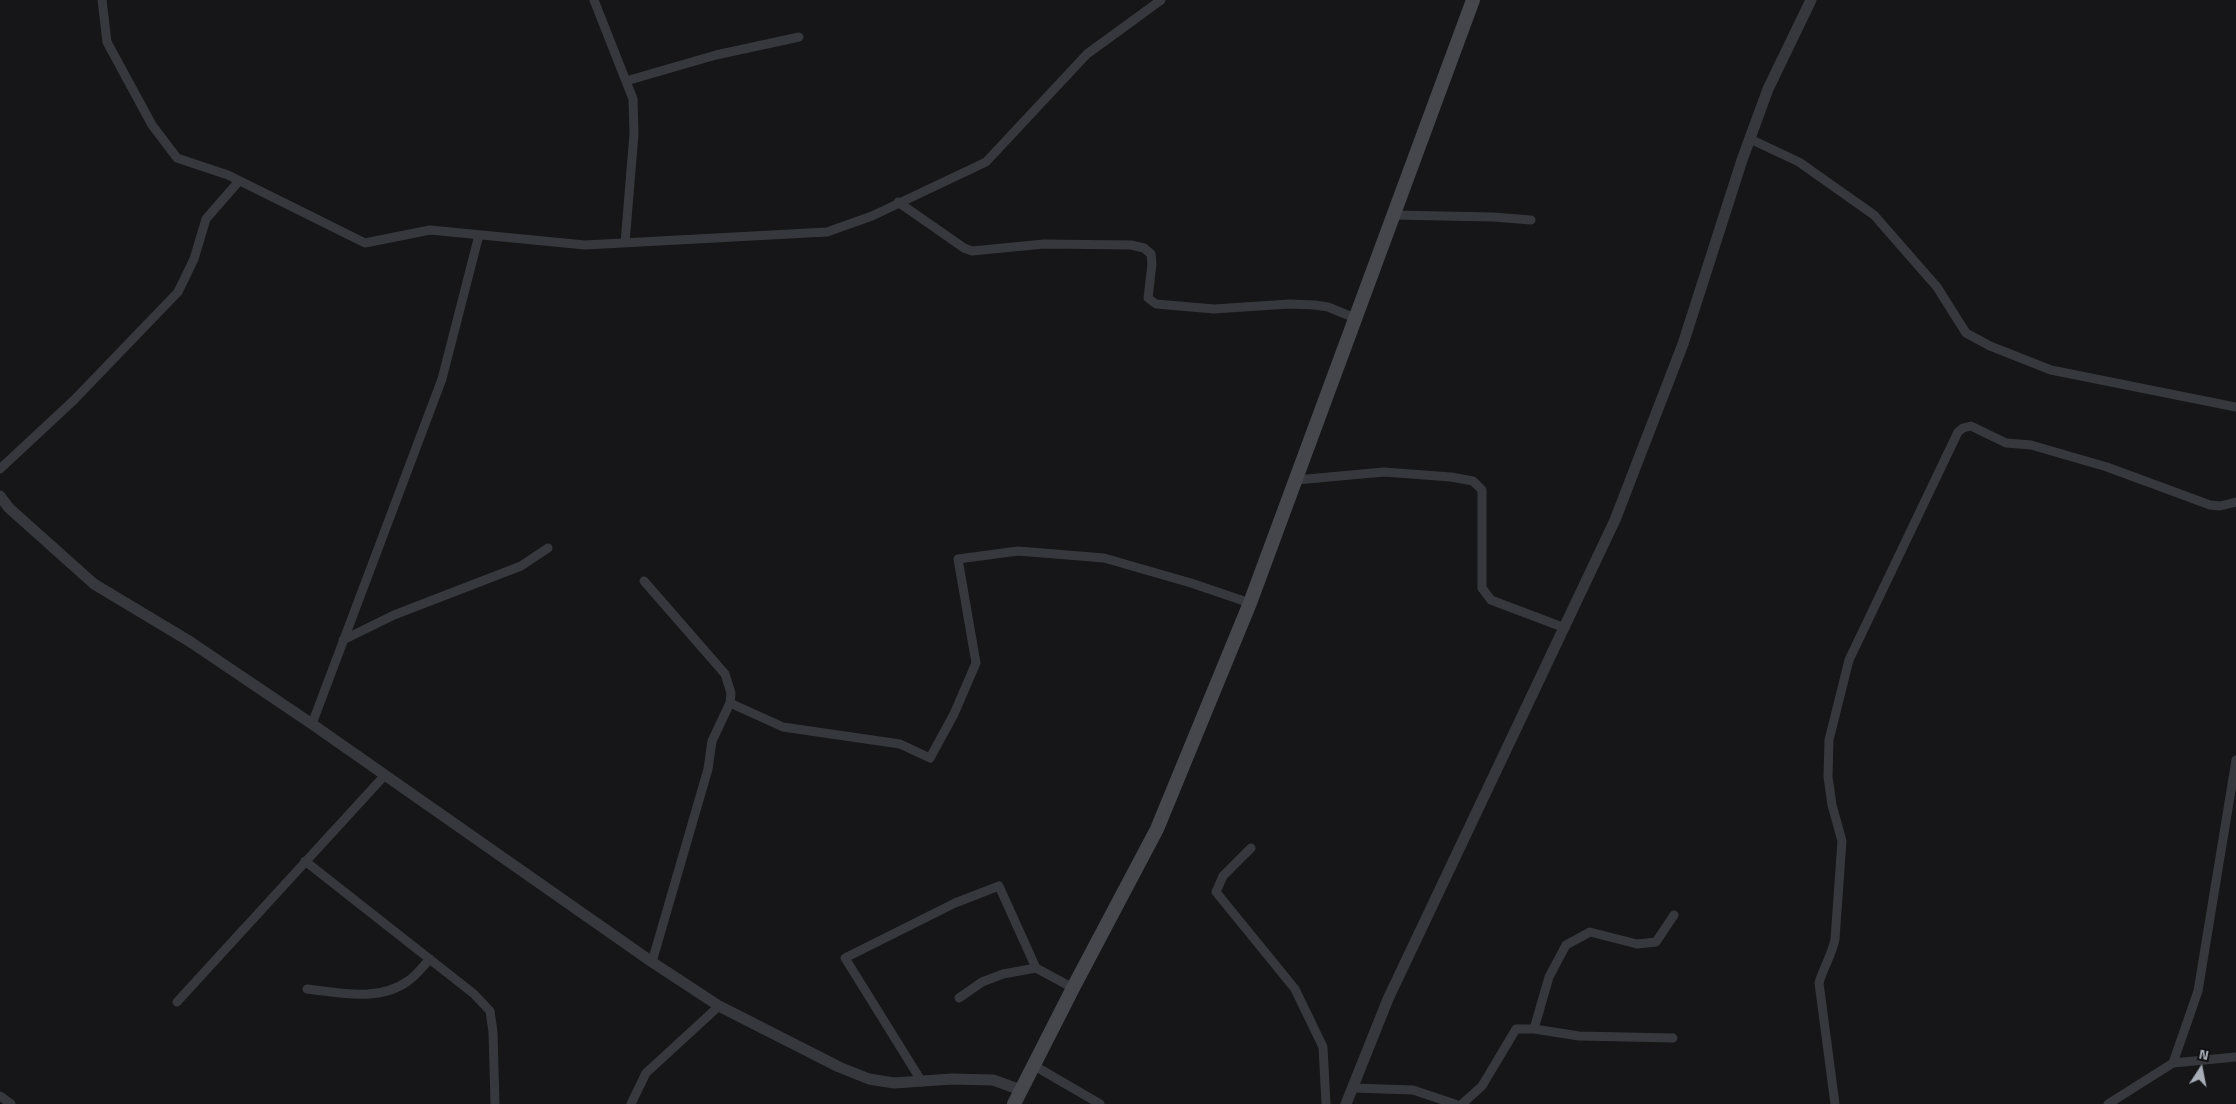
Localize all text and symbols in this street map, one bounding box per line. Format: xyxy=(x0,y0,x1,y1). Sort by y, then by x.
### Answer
text: N xyxy=(2197,1043,2211,1065)
north arrow xyxy=(2176,1044,2226,1094)

